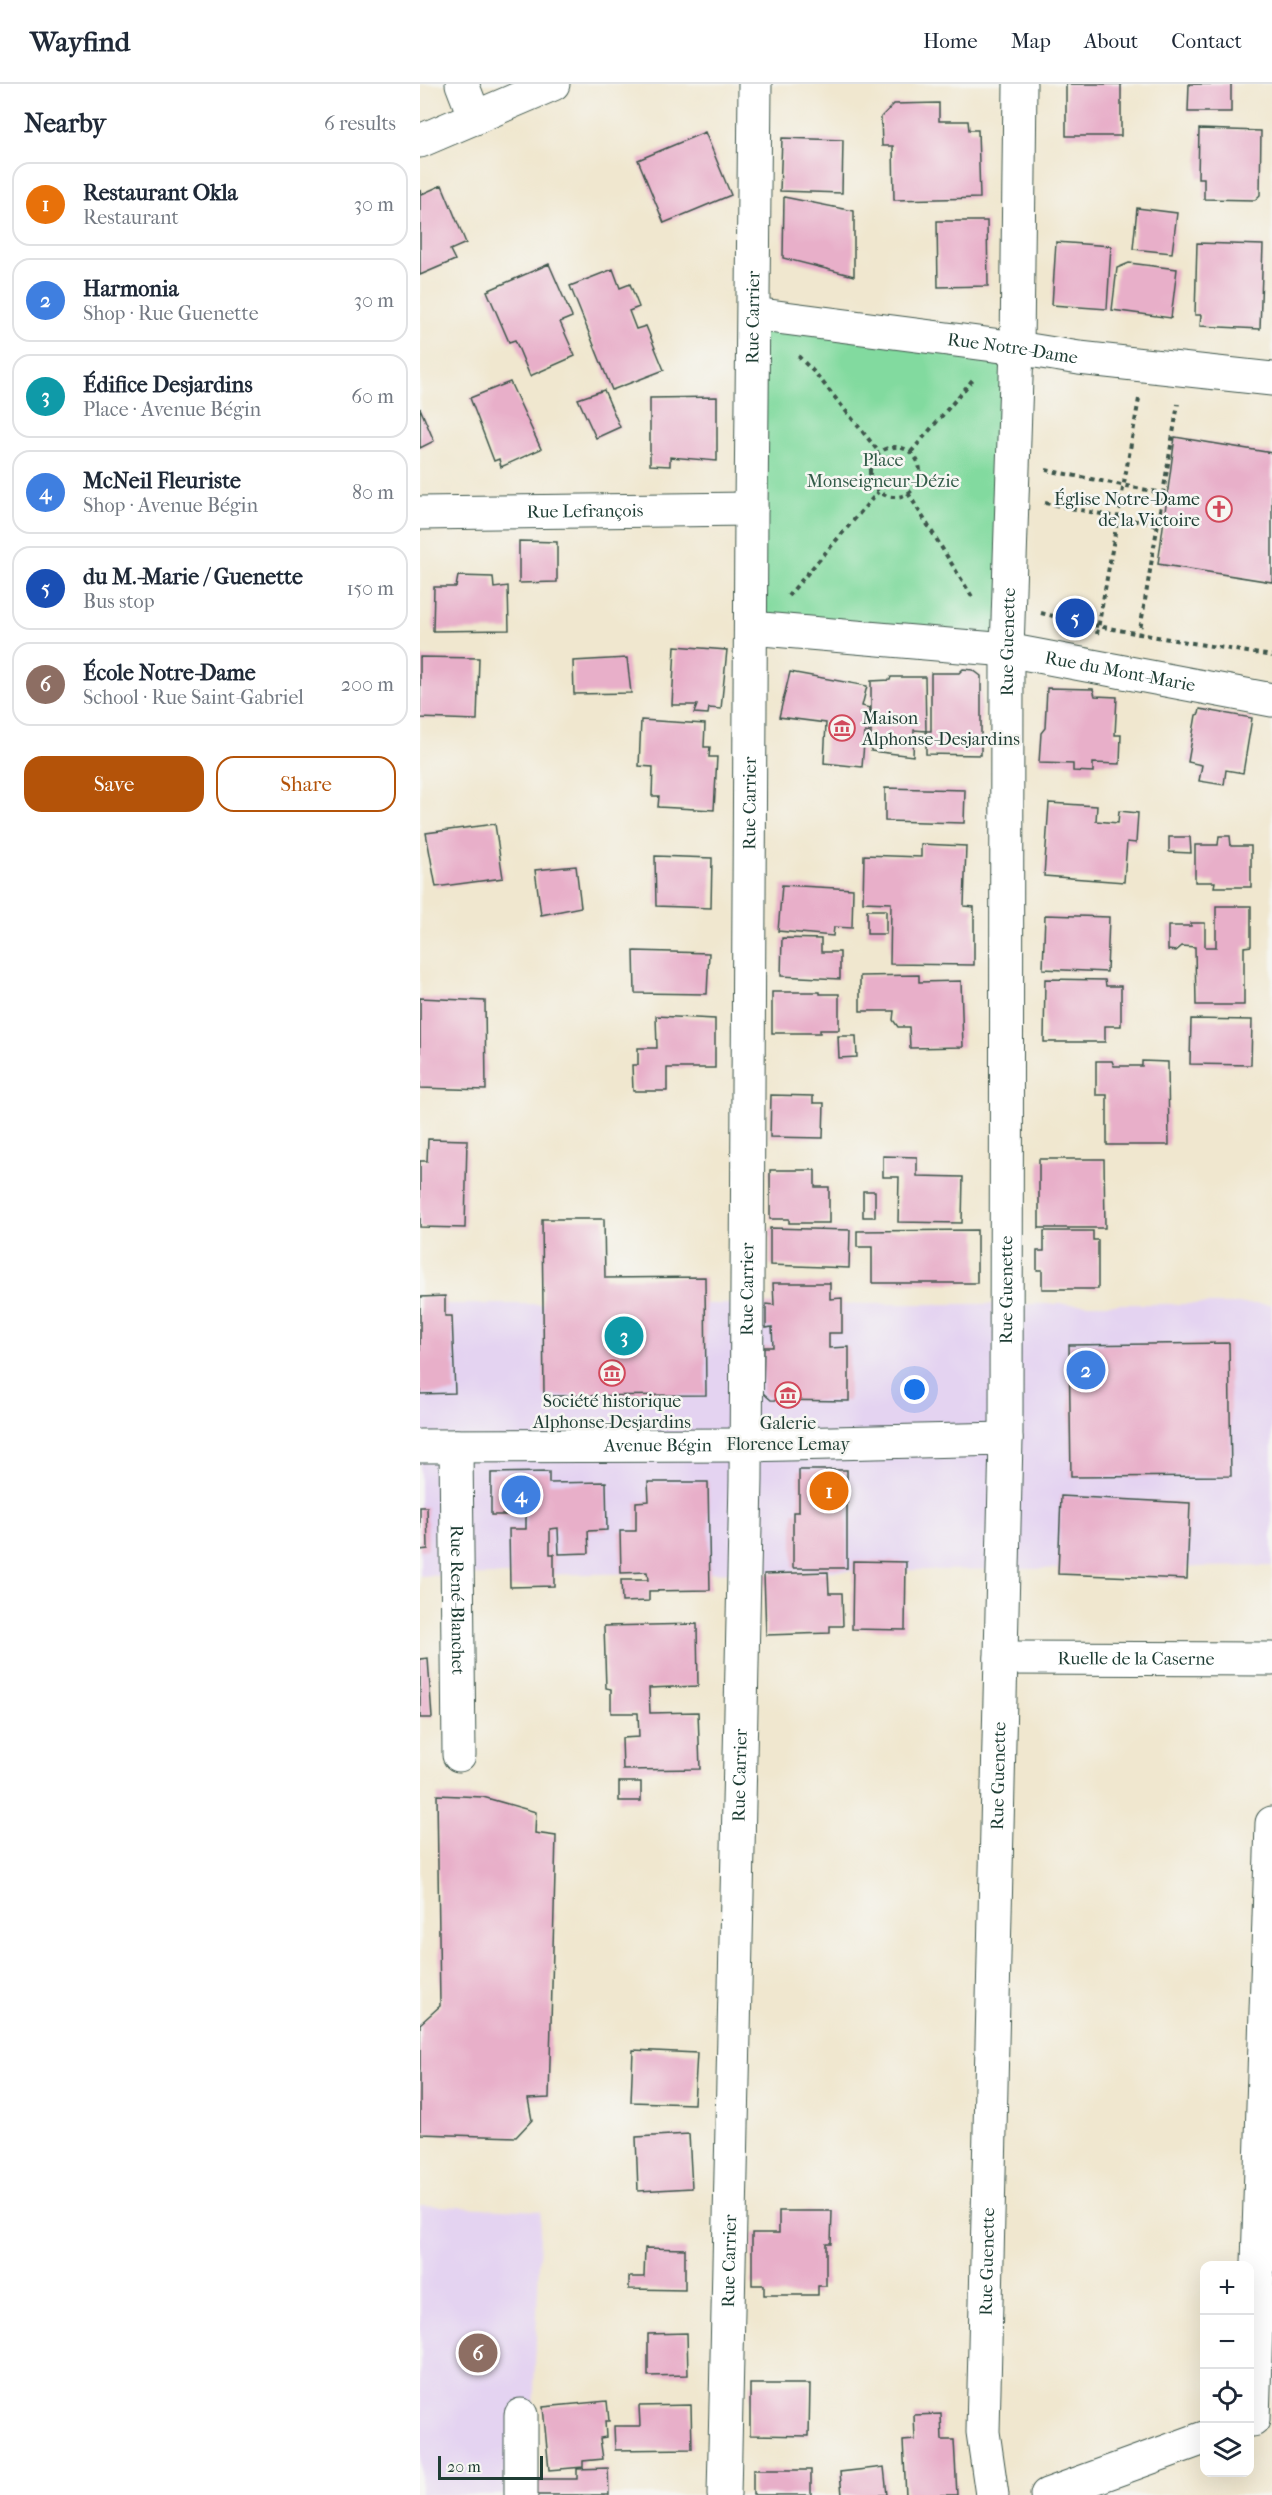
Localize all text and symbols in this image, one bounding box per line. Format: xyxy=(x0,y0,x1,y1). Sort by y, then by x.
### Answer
text: Wayfind xyxy=(30,25,130,58)
text: Home xyxy=(923,29,978,53)
text: Map xyxy=(1011,29,1051,53)
text: About xyxy=(1084,29,1138,53)
text: Contact xyxy=(1171,29,1242,53)
text: Nearby xyxy=(24,108,106,139)
text: 6 results xyxy=(324,112,396,135)
text: Restaurant Okla xyxy=(83,180,238,206)
text: 1 xyxy=(42,193,49,216)
text: 30 m xyxy=(354,193,394,216)
text: Restaurant xyxy=(83,206,179,229)
street label: Rue Carrier xyxy=(742,270,764,364)
text: Harmonia xyxy=(83,276,179,302)
text: 2 xyxy=(40,289,51,312)
text: 30 m xyxy=(354,289,394,312)
text: Shop · Rue Guenette xyxy=(83,302,259,325)
street label: Rue Notre-Dame xyxy=(946,329,1080,368)
text: Édifice Desjardins xyxy=(83,372,253,398)
text: 3 xyxy=(41,385,50,408)
text: 60 m xyxy=(351,385,394,408)
text: Place · Avenue Bégin xyxy=(83,398,261,421)
park label: Place Monseigneur-Dézie xyxy=(807,450,959,492)
text: McNeil Fleuriste xyxy=(83,468,241,494)
text: 4 xyxy=(40,481,51,504)
text: 80 m xyxy=(352,481,394,504)
place label: Église Notre-Dame de la Victoire xyxy=(1054,488,1200,531)
text: Shop · Avenue Bégin xyxy=(83,494,258,517)
church icon: Église Notre-Dame de la Victoire xyxy=(1204,494,1234,524)
street label: Rue Lefrançois xyxy=(526,500,644,522)
text: du M.-Marie / Guenette xyxy=(83,564,303,590)
text: 5 xyxy=(41,577,50,600)
text: 150 m xyxy=(346,577,394,600)
street label: Rue Guenette xyxy=(996,587,1020,696)
text: Bus stop xyxy=(83,590,155,613)
pin: 5 xyxy=(1056,596,1094,640)
street label: Rue du Mont-Marie xyxy=(1043,647,1197,696)
text: École Notre-Dame xyxy=(83,660,256,686)
text: 6 xyxy=(40,673,51,696)
text: 200 m xyxy=(341,673,394,696)
text: School · Rue Saint-Gabriel xyxy=(83,686,304,709)
place label: Maison Alphonse-Desjardins xyxy=(861,708,1020,750)
museum icon: Maison Alphonse-Desjardins xyxy=(827,713,857,743)
button: Save xyxy=(24,756,204,812)
button: Share xyxy=(216,756,396,812)
street label: Rue Carrier xyxy=(739,756,760,850)
street label: Rue Guenette xyxy=(996,1236,1017,1344)
street label: Rue Carrier xyxy=(736,1242,758,1336)
pin: 3 xyxy=(604,1314,644,1358)
pin: 2 xyxy=(1066,1348,1106,1392)
museum icon: Société historique Alphonse-Desjardins xyxy=(597,1358,627,1388)
your location xyxy=(900,1375,929,1404)
museum icon: Galerie Florence Lemay xyxy=(773,1380,803,1410)
place label: Société historique Alphonse-Desjardins xyxy=(532,1391,691,1433)
place label: Galerie Florence Lemay xyxy=(726,1413,851,1455)
street label: Avenue Bégin xyxy=(603,1435,713,1456)
pin: 1 xyxy=(810,1468,848,1514)
pin: 4 xyxy=(502,1472,540,1518)
street label: Rue René-Blanchet xyxy=(446,1525,469,1676)
street label: Ruelle de la Caserne xyxy=(1057,1648,1215,1669)
street label: Rue Guenette xyxy=(986,1721,1010,1830)
street label: Rue Carrier xyxy=(728,1728,751,1822)
street label: Rue Guenette xyxy=(975,2207,999,2316)
street label: Rue Carrier xyxy=(718,2214,741,2308)
map controls xyxy=(1200,2261,1254,2477)
button: + xyxy=(1200,2261,1254,2315)
button: − xyxy=(1200,2315,1254,2369)
pin: 6 xyxy=(458,2330,498,2376)
button: locate xyxy=(1200,2369,1254,2423)
button: layers xyxy=(1200,2423,1254,2477)
scale bar xyxy=(438,2453,543,2480)
text: 20 m xyxy=(447,2457,481,2476)

